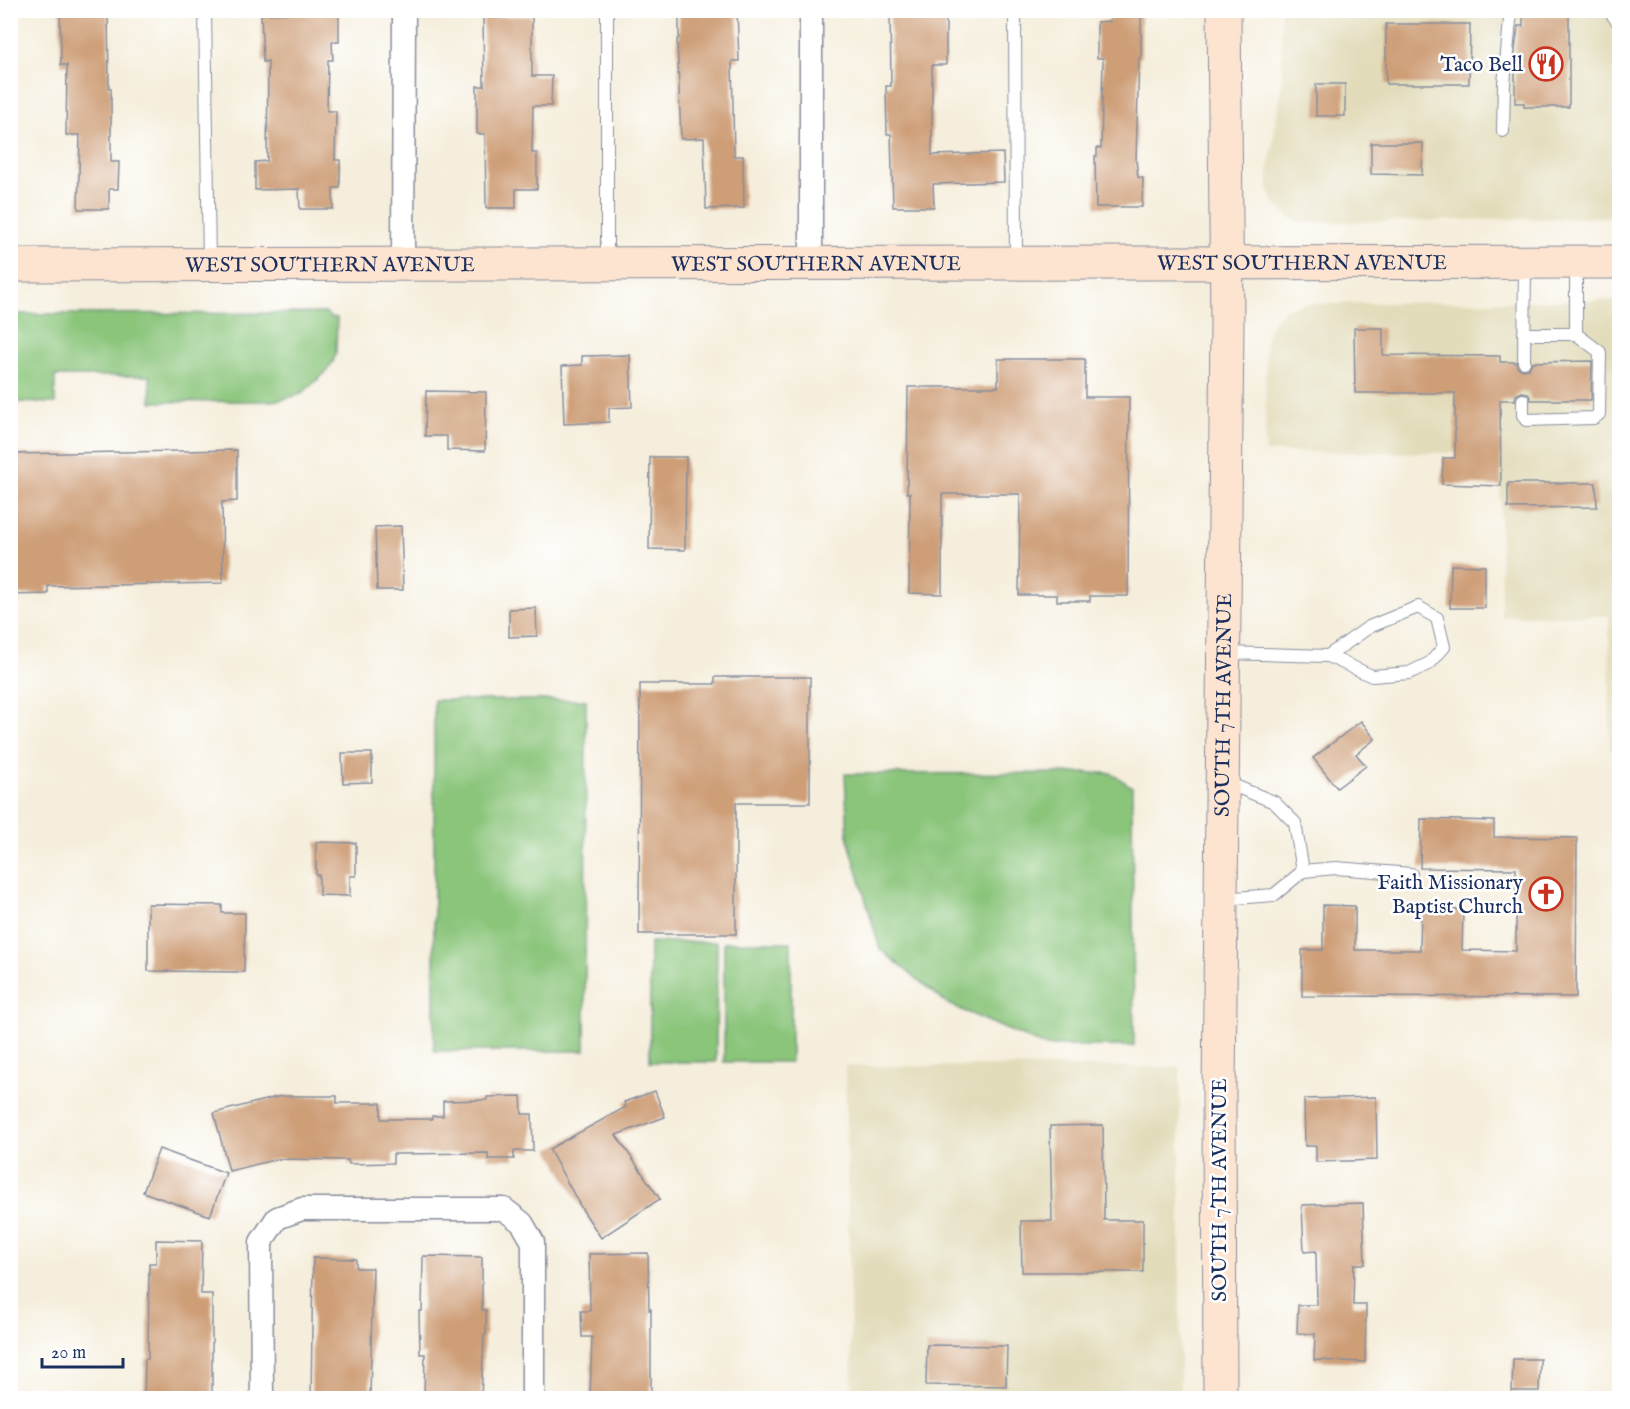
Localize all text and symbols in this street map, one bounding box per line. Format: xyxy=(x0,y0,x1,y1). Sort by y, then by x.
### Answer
restaurant icon: Taco Bell xyxy=(1528,46,1564,82)
place label: Taco Bell xyxy=(1440,52,1523,79)
street label: WEST SOUTHERN AVENUE xyxy=(1157,250,1447,278)
street label: WEST SOUTHERN AVENUE xyxy=(671,251,961,279)
street label: WEST SOUTHERN AVENUE xyxy=(185,252,475,280)
street label: SOUTH 7TH AVENUE xyxy=(1210,593,1239,817)
place label: Faith Missionary Baptist Church xyxy=(1377,870,1524,921)
church icon: Faith Missionary Baptist Church xyxy=(1528,876,1564,912)
street label: SOUTH 7TH AVENUE xyxy=(1207,1078,1234,1302)
scale bar xyxy=(42,1331,123,1369)
text: 20 m xyxy=(51,1342,86,1365)

